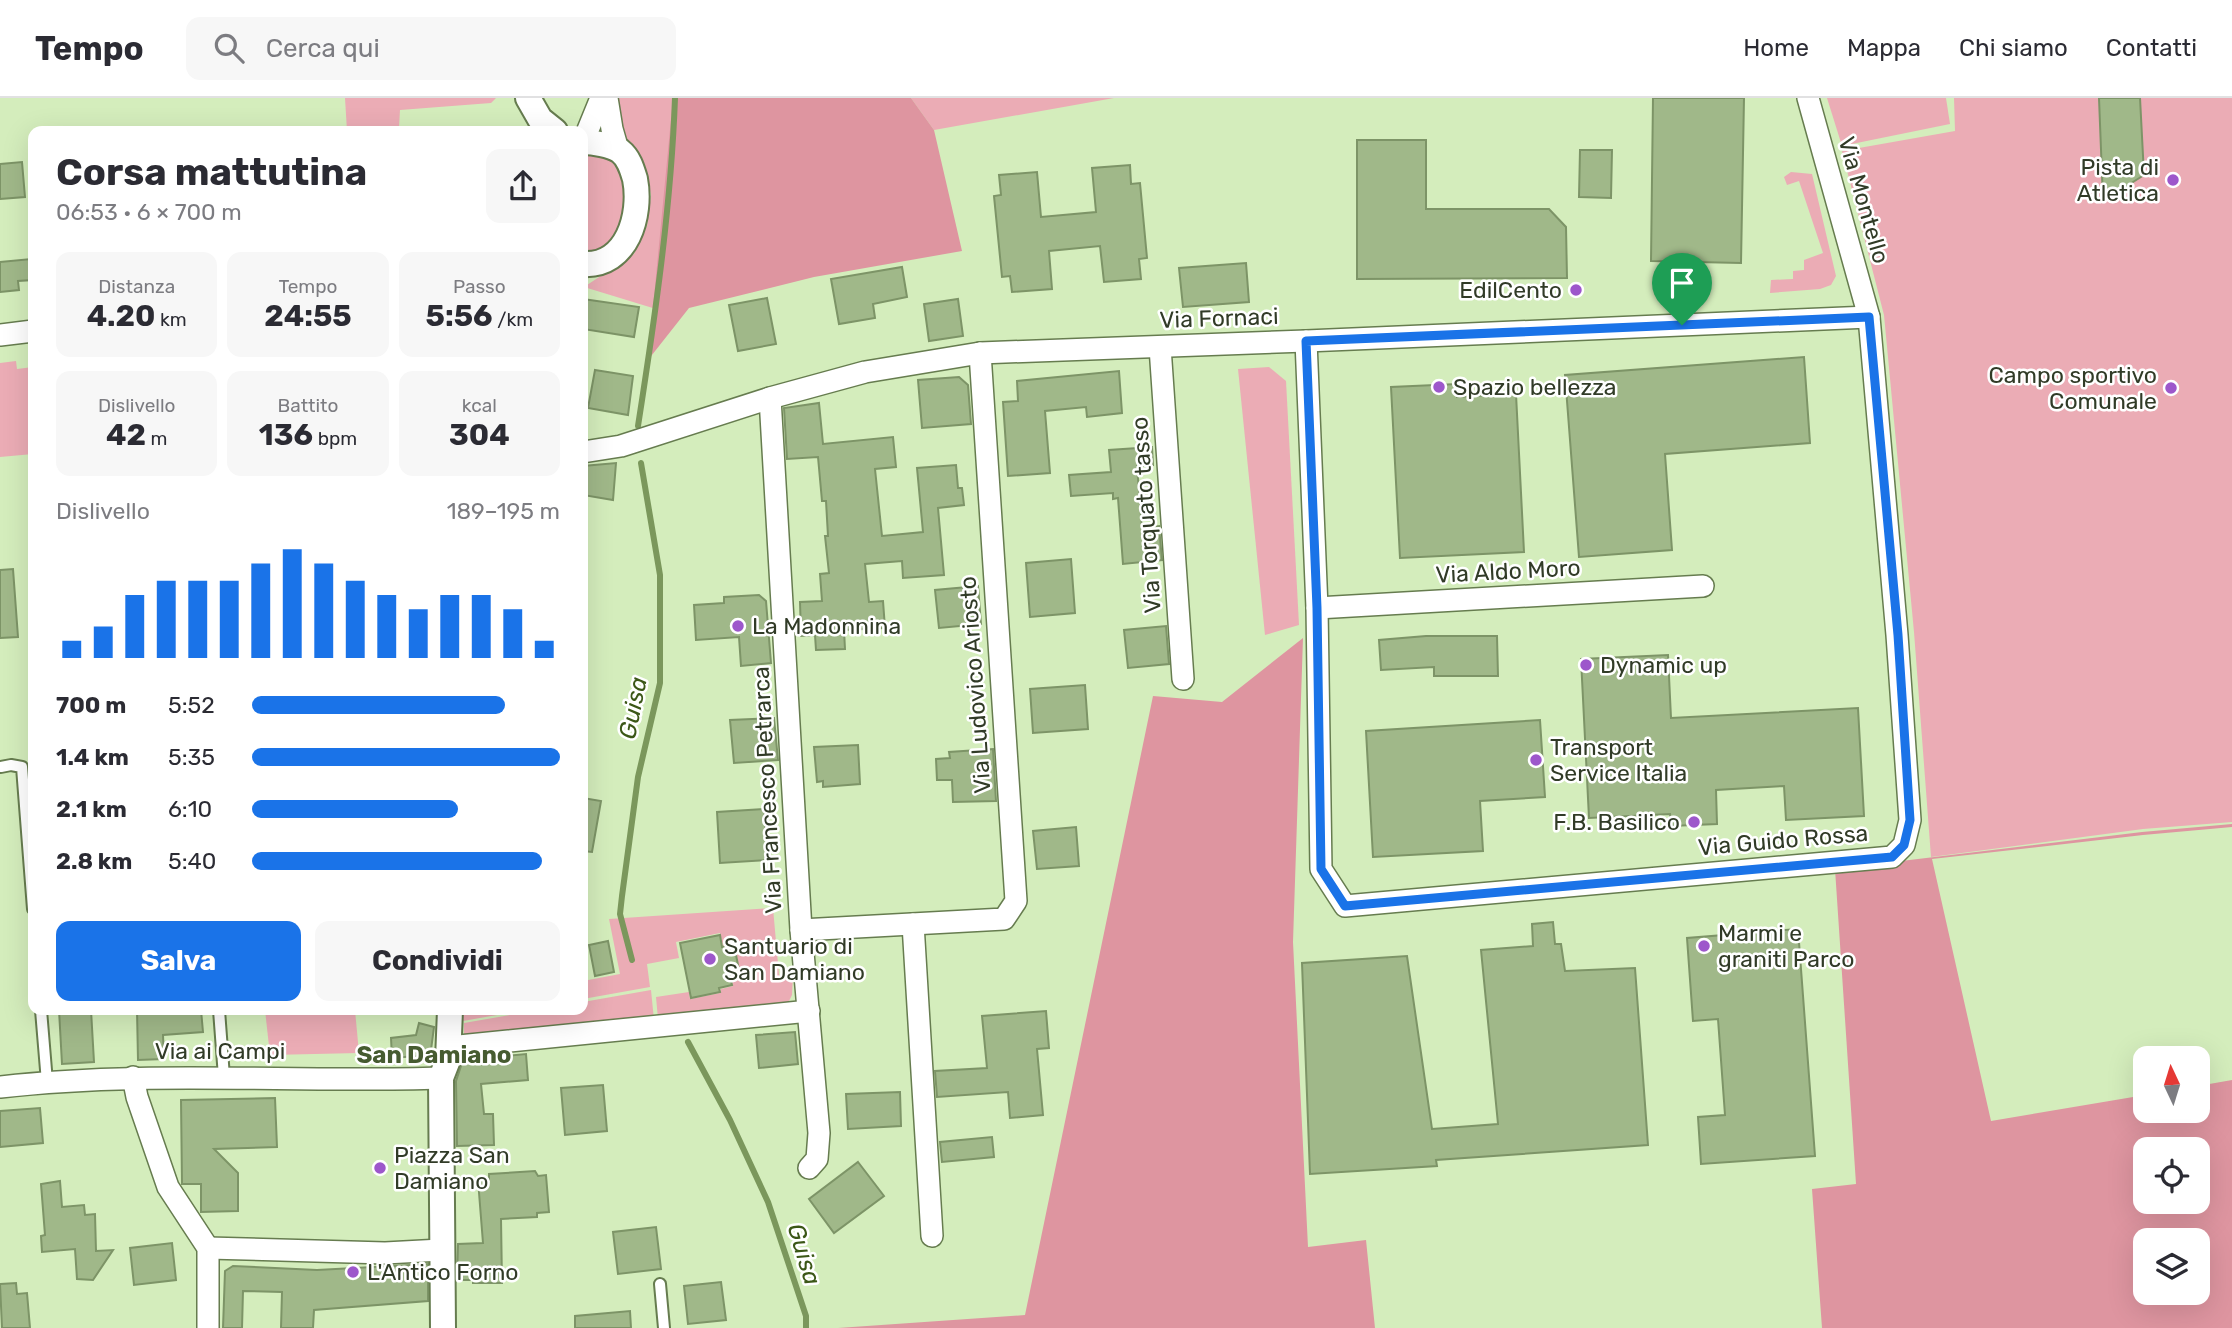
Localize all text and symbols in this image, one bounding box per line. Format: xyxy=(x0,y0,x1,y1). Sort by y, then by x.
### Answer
search box xyxy=(186,17,676,80)
text: Tempo xyxy=(35,29,144,68)
icon: search xyxy=(210,29,248,67)
text: Cerca qui xyxy=(266,33,380,64)
text: Home xyxy=(1743,34,1809,62)
text: Mappa xyxy=(1847,34,1921,62)
text: Chi siamo xyxy=(1959,34,2068,62)
text: Contatti xyxy=(2106,34,2197,62)
street label: Via Montello xyxy=(1833,133,1895,267)
text: Corsa mattutina xyxy=(56,149,367,195)
button: share xyxy=(486,149,560,223)
place label: Pista di Atletica xyxy=(2077,153,2159,207)
marker: Pista di Atletica xyxy=(2165,172,2181,188)
text: 06:53 · 6 × 700 m xyxy=(56,198,242,226)
pin xyxy=(1652,253,1712,325)
icon: arrive xyxy=(1663,264,1701,302)
text: Distanza xyxy=(98,275,175,298)
text: Tempo xyxy=(279,275,337,298)
text: Passo xyxy=(453,275,506,298)
place label: EdilCento xyxy=(1459,276,1562,304)
marker: EdilCento xyxy=(1568,282,1584,298)
text: 4.20 xyxy=(87,298,155,334)
text: 24:55 xyxy=(264,298,352,334)
text: 5:56 xyxy=(426,298,493,334)
street label: Via Fornaci xyxy=(1159,302,1279,334)
text: km xyxy=(155,308,187,331)
text: /km xyxy=(493,308,533,331)
place label: Campo sportivo Comunale xyxy=(1989,361,2157,415)
place label: Spazio bellezza xyxy=(1453,373,1617,401)
marker: Spazio bellezza xyxy=(1431,379,1447,395)
marker: Campo sportivo Comunale xyxy=(2163,380,2179,396)
text: Dislivello xyxy=(98,394,175,417)
text: Battito xyxy=(278,394,338,417)
text: kcal xyxy=(462,394,497,417)
street label: Via Torquato tasso xyxy=(1125,416,1167,614)
text: 42 xyxy=(106,417,146,453)
text: 136 xyxy=(259,417,313,453)
text: 304 xyxy=(449,417,510,453)
text: m xyxy=(146,427,167,450)
text: bpm xyxy=(313,427,357,450)
text: Dislivello xyxy=(56,497,150,525)
text: 189–195 m xyxy=(447,497,560,525)
street label: Via Aldo Moro xyxy=(1435,553,1581,589)
street label: Via Ludovico Ariosto xyxy=(953,575,997,795)
place label: La Madonnina xyxy=(752,612,901,640)
marker: La Madonnina xyxy=(730,618,746,634)
place label: Dynamic up xyxy=(1600,651,1727,679)
marker: Dynamic up xyxy=(1578,657,1594,673)
street label: Via Francesco Petrarca xyxy=(747,666,787,914)
water label: Guisa xyxy=(613,674,653,742)
text: 700 m xyxy=(56,691,126,719)
text: 5:52 xyxy=(168,691,215,719)
place label: Transport Service Italia xyxy=(1550,733,1687,787)
text: 1.4 km xyxy=(56,743,129,771)
text: 5:35 xyxy=(168,743,215,771)
marker: Transport Service Italia xyxy=(1528,752,1544,768)
text: 2.1 km xyxy=(56,795,127,823)
text: 6:10 xyxy=(168,795,212,823)
place label: F.B. Basilico xyxy=(1553,808,1680,836)
marker: F.B. Basilico xyxy=(1686,814,1702,830)
street label: Via Guido Rossa xyxy=(1697,819,1869,861)
text: 2.8 km xyxy=(56,847,132,875)
text: 5:40 xyxy=(168,847,216,875)
place label: Marmi e graniti Parco xyxy=(1718,919,1854,973)
button: Salva xyxy=(56,921,301,1001)
button: Condividi xyxy=(315,921,560,1001)
place label: Santuario di San Damiano xyxy=(724,932,865,986)
marker: Marmi e graniti Parco xyxy=(1696,938,1712,954)
marker: Santuario di San Damiano xyxy=(702,951,718,967)
street label: Via ai Campi xyxy=(155,1037,285,1065)
district label: San Damiano xyxy=(356,1041,512,1069)
north arrow xyxy=(2133,1046,2210,1124)
map controls xyxy=(2133,1046,2210,1305)
button: locate xyxy=(2133,1137,2210,1214)
place label: Piazza San Damiano xyxy=(394,1141,510,1195)
marker: Piazza San Damiano xyxy=(372,1160,388,1176)
water label: Guisa xyxy=(781,1220,827,1288)
button: layers xyxy=(2133,1228,2210,1305)
place label: L'Antico Forno xyxy=(367,1258,519,1286)
marker: L'Antico Forno xyxy=(345,1264,361,1280)

